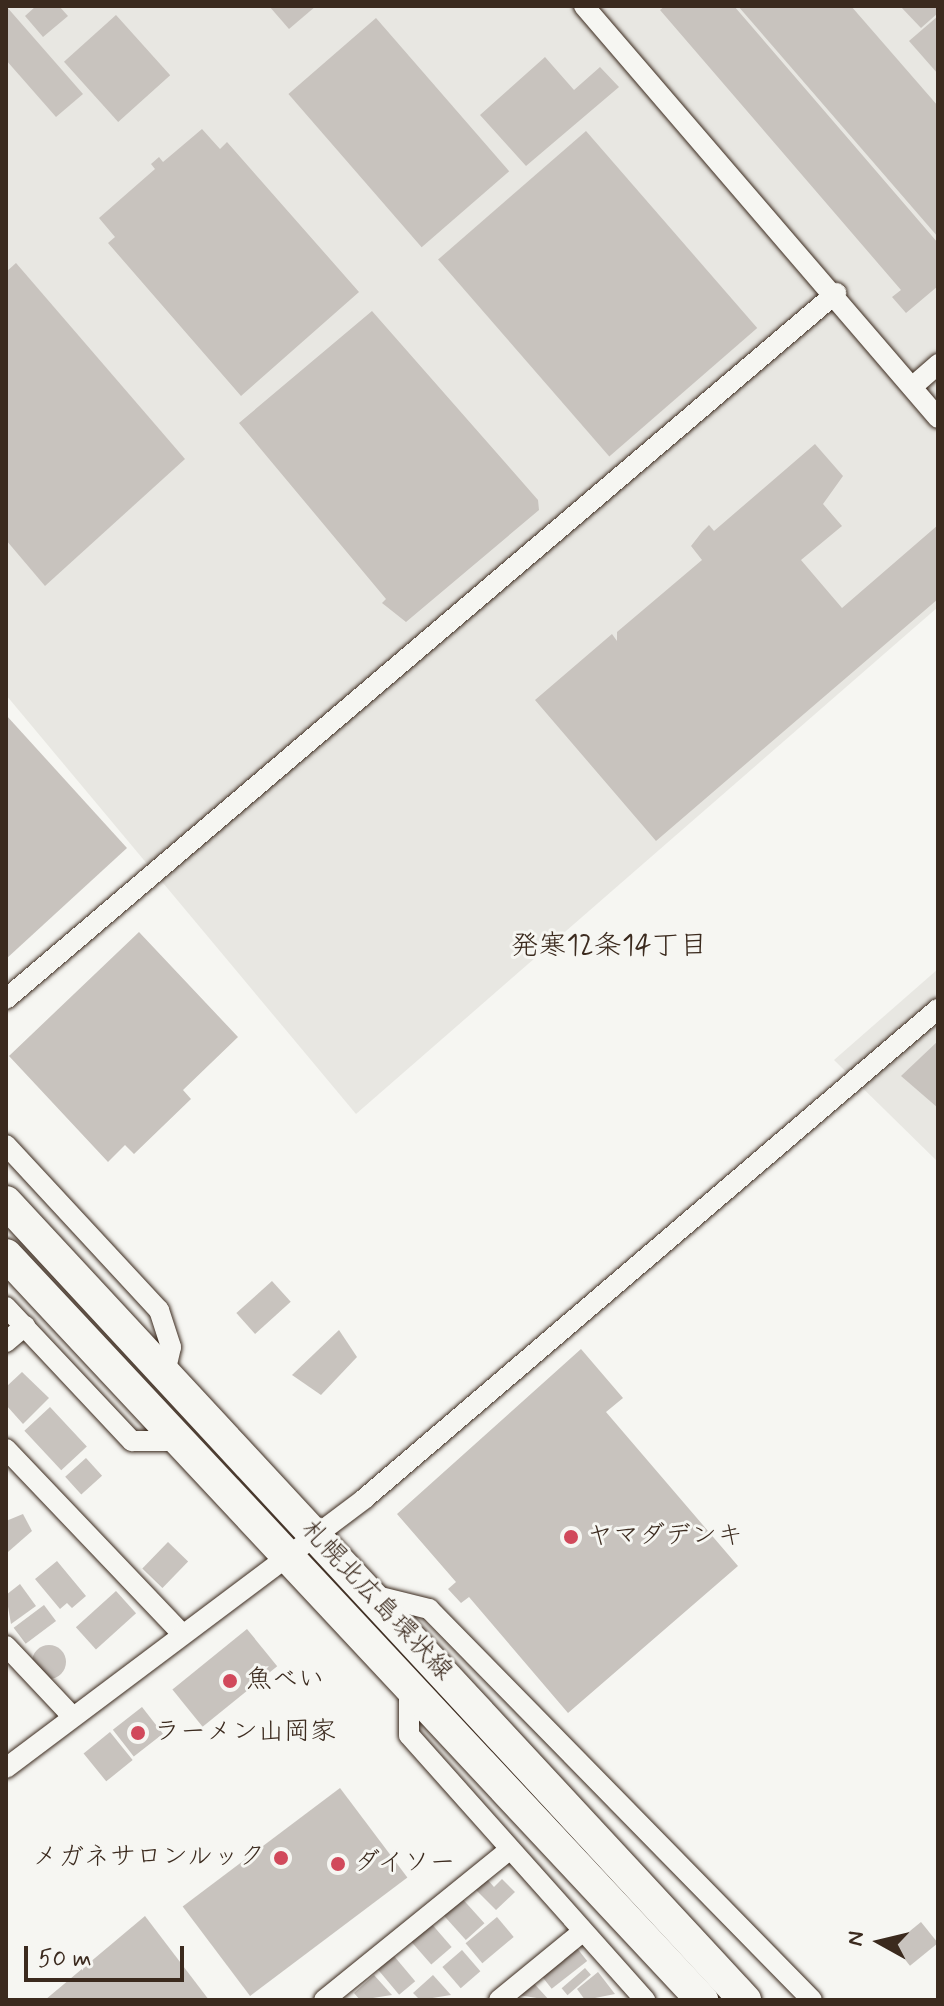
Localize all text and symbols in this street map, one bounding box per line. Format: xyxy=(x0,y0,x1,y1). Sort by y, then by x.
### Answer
district label: 発寒12条14丁目 xyxy=(511,930,707,964)
street label: 札幌北広島環状線 xyxy=(294,1514,458,1688)
place label: ヤマダデンキ xyxy=(587,1521,743,1553)
marker: ヤマダデンキ xyxy=(562,1528,580,1546)
place label: 魚べい xyxy=(246,1665,324,1697)
marker: 魚べい xyxy=(221,1672,239,1690)
place label: ラーメン山岡家 xyxy=(154,1717,336,1749)
marker: ラーメン山岡家 xyxy=(129,1724,147,1742)
place label: メガネサロンルック xyxy=(31,1842,265,1874)
place label: ダイソー xyxy=(354,1848,458,1880)
marker: メガネサロンルック xyxy=(272,1849,290,1867)
marker: ダイソー xyxy=(329,1855,347,1873)
north arrow xyxy=(840,1902,920,1982)
text: N xyxy=(841,1929,871,1948)
scale bar xyxy=(28,1930,188,1980)
text: 50 m xyxy=(38,1944,92,1975)

